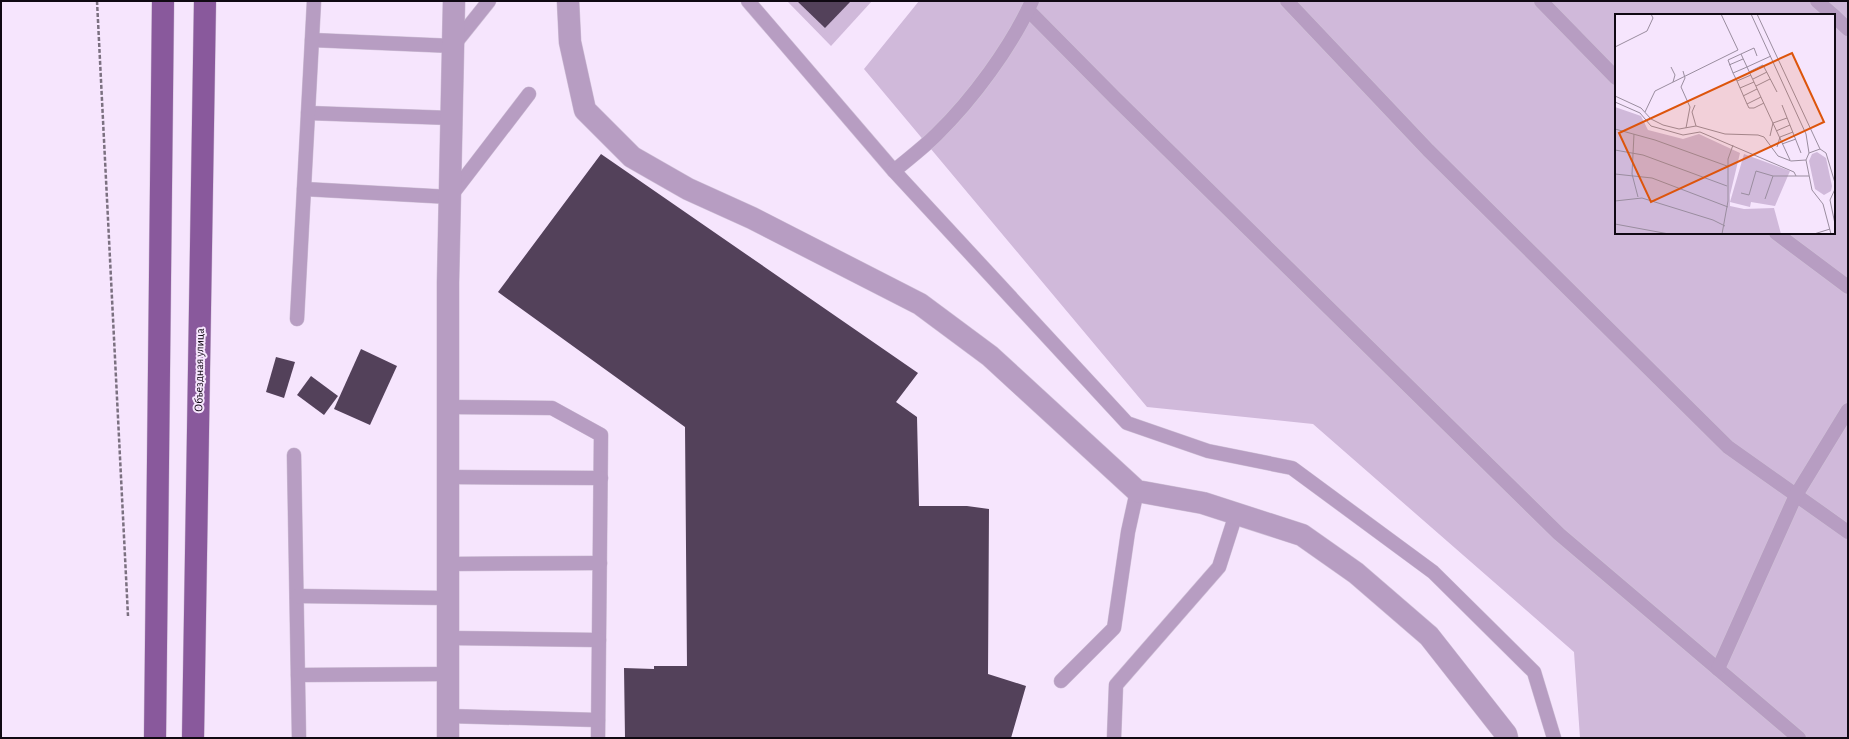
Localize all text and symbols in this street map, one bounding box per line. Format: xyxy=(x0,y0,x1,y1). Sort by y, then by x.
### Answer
inset map xyxy=(1615,14,1835,234)
street label: Объездная улица xyxy=(192,328,207,412)

